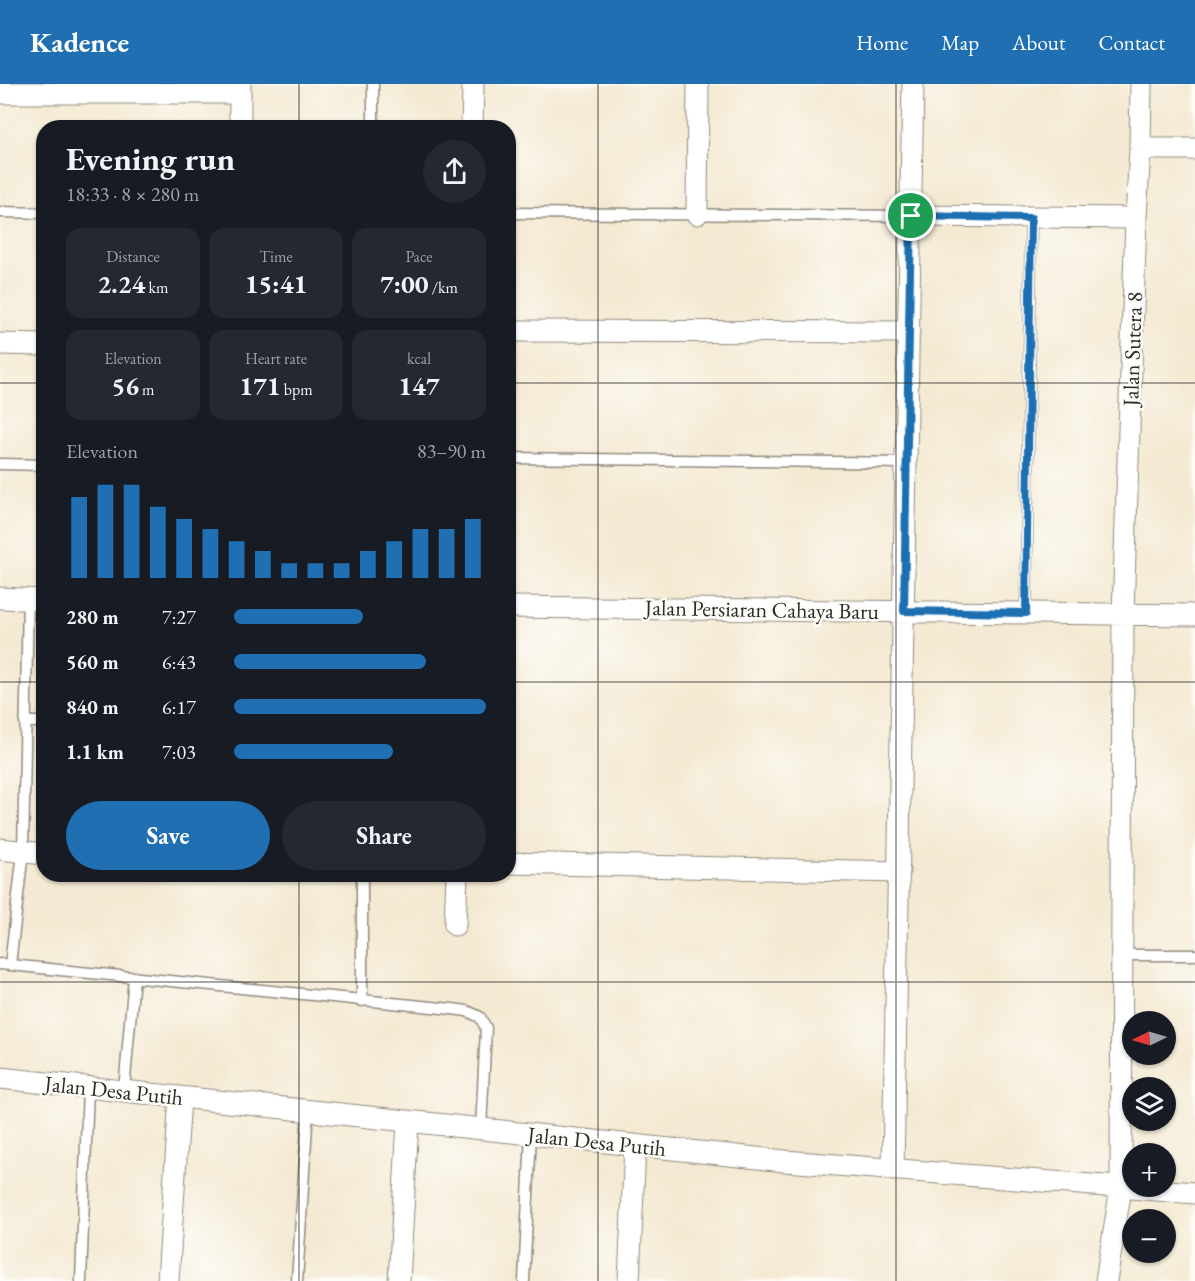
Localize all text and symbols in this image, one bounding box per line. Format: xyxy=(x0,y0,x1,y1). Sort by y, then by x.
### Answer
text: Kadence xyxy=(30,24,129,60)
text: Home xyxy=(856,29,908,56)
text: Map xyxy=(941,29,979,56)
text: About xyxy=(1012,29,1065,56)
text: Contact xyxy=(1098,29,1165,56)
text: Evening run xyxy=(66,137,235,180)
button: share xyxy=(423,140,486,203)
text: 18:33 · 8 × 280 m xyxy=(66,181,199,207)
pin xyxy=(885,190,936,241)
icon: arrive xyxy=(894,199,927,232)
text: Distance xyxy=(106,246,160,267)
text: Time xyxy=(259,246,293,267)
text: Pace xyxy=(406,246,432,267)
text: 2.24 xyxy=(98,267,145,301)
text: 15:41 xyxy=(245,267,307,301)
text: 7:00 xyxy=(380,267,429,301)
text: km xyxy=(145,277,168,298)
text: /km xyxy=(429,277,458,298)
street label: Jalan Sutera 8 xyxy=(1116,291,1149,409)
text: Elevation xyxy=(104,348,162,369)
text: Heart rate xyxy=(245,348,307,369)
text: kcal xyxy=(407,348,431,369)
text: 56 xyxy=(111,369,139,403)
text: 171 xyxy=(239,369,281,403)
text: 147 xyxy=(398,369,440,403)
text: m xyxy=(139,379,155,400)
text: bpm xyxy=(281,379,313,400)
text: Elevation xyxy=(66,438,138,464)
text: 83–90 m xyxy=(417,438,486,464)
street label: Jalan Persiaran Cahaya Baru xyxy=(643,593,880,626)
text: 280 m xyxy=(66,604,119,630)
text: 7:27 xyxy=(162,604,196,630)
text: 560 m xyxy=(66,649,119,675)
text: 6:43 xyxy=(162,649,196,675)
text: 840 m xyxy=(66,694,119,720)
text: 6:17 xyxy=(162,694,196,720)
text: 1.1 km xyxy=(66,739,124,765)
text: 7:03 xyxy=(162,739,196,765)
button: Save xyxy=(66,801,270,870)
button: Share xyxy=(282,801,486,870)
north arrow xyxy=(1122,1011,1176,1065)
map controls xyxy=(1122,1011,1176,1263)
street label: Jalan Desa Putih xyxy=(41,1069,185,1112)
button: layers xyxy=(1122,1077,1176,1131)
street label: Jalan Desa Putih xyxy=(524,1120,668,1163)
button: + xyxy=(1122,1143,1176,1197)
button: − xyxy=(1122,1209,1176,1263)

